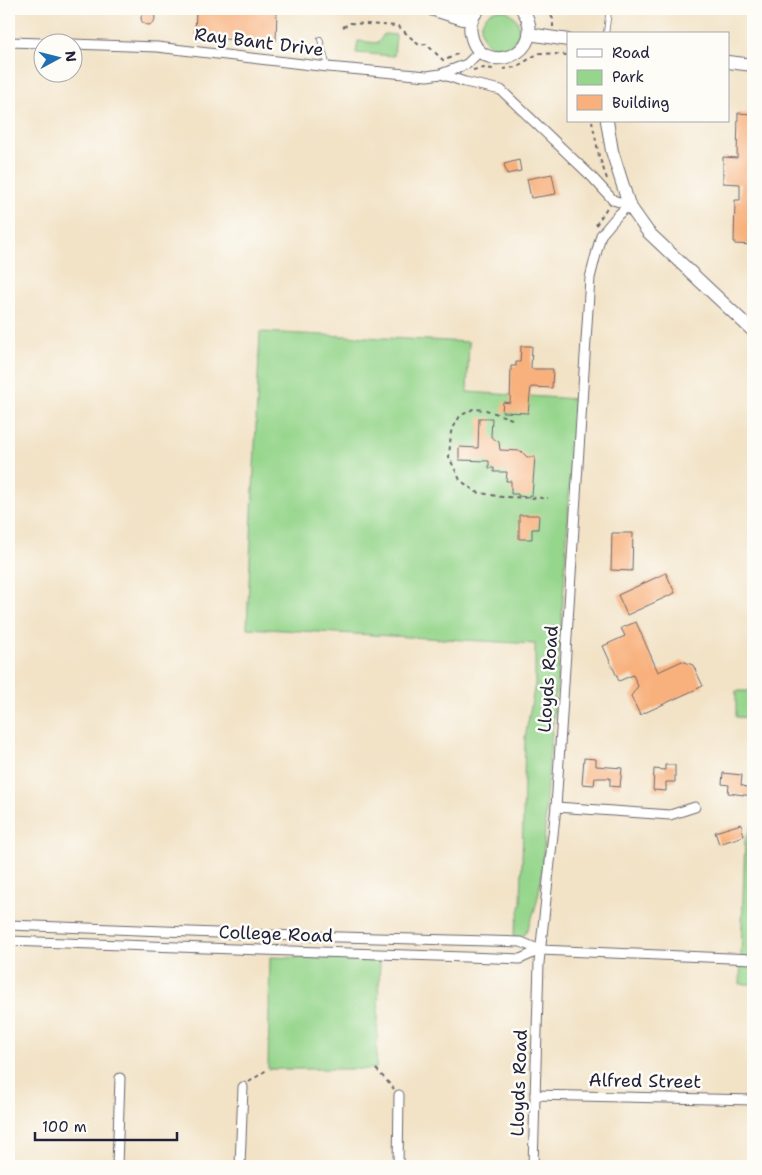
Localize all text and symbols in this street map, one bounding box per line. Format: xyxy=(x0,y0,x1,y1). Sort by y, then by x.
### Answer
street label: Ray Bant Drive xyxy=(193,22,325,62)
north arrow xyxy=(32,32,82,82)
legend xyxy=(567,32,730,122)
text: Road xyxy=(612,43,650,63)
text: N xyxy=(61,50,81,63)
text: Park xyxy=(612,67,644,87)
text: Building xyxy=(612,93,669,113)
street label: Lloyds Road xyxy=(532,625,564,733)
street label: College Road xyxy=(218,920,334,948)
street label: Lloyds Road xyxy=(505,1029,533,1137)
street label: Alfred Street xyxy=(588,1068,702,1094)
scale bar xyxy=(35,1110,178,1142)
text: 100 m xyxy=(42,1117,87,1137)

